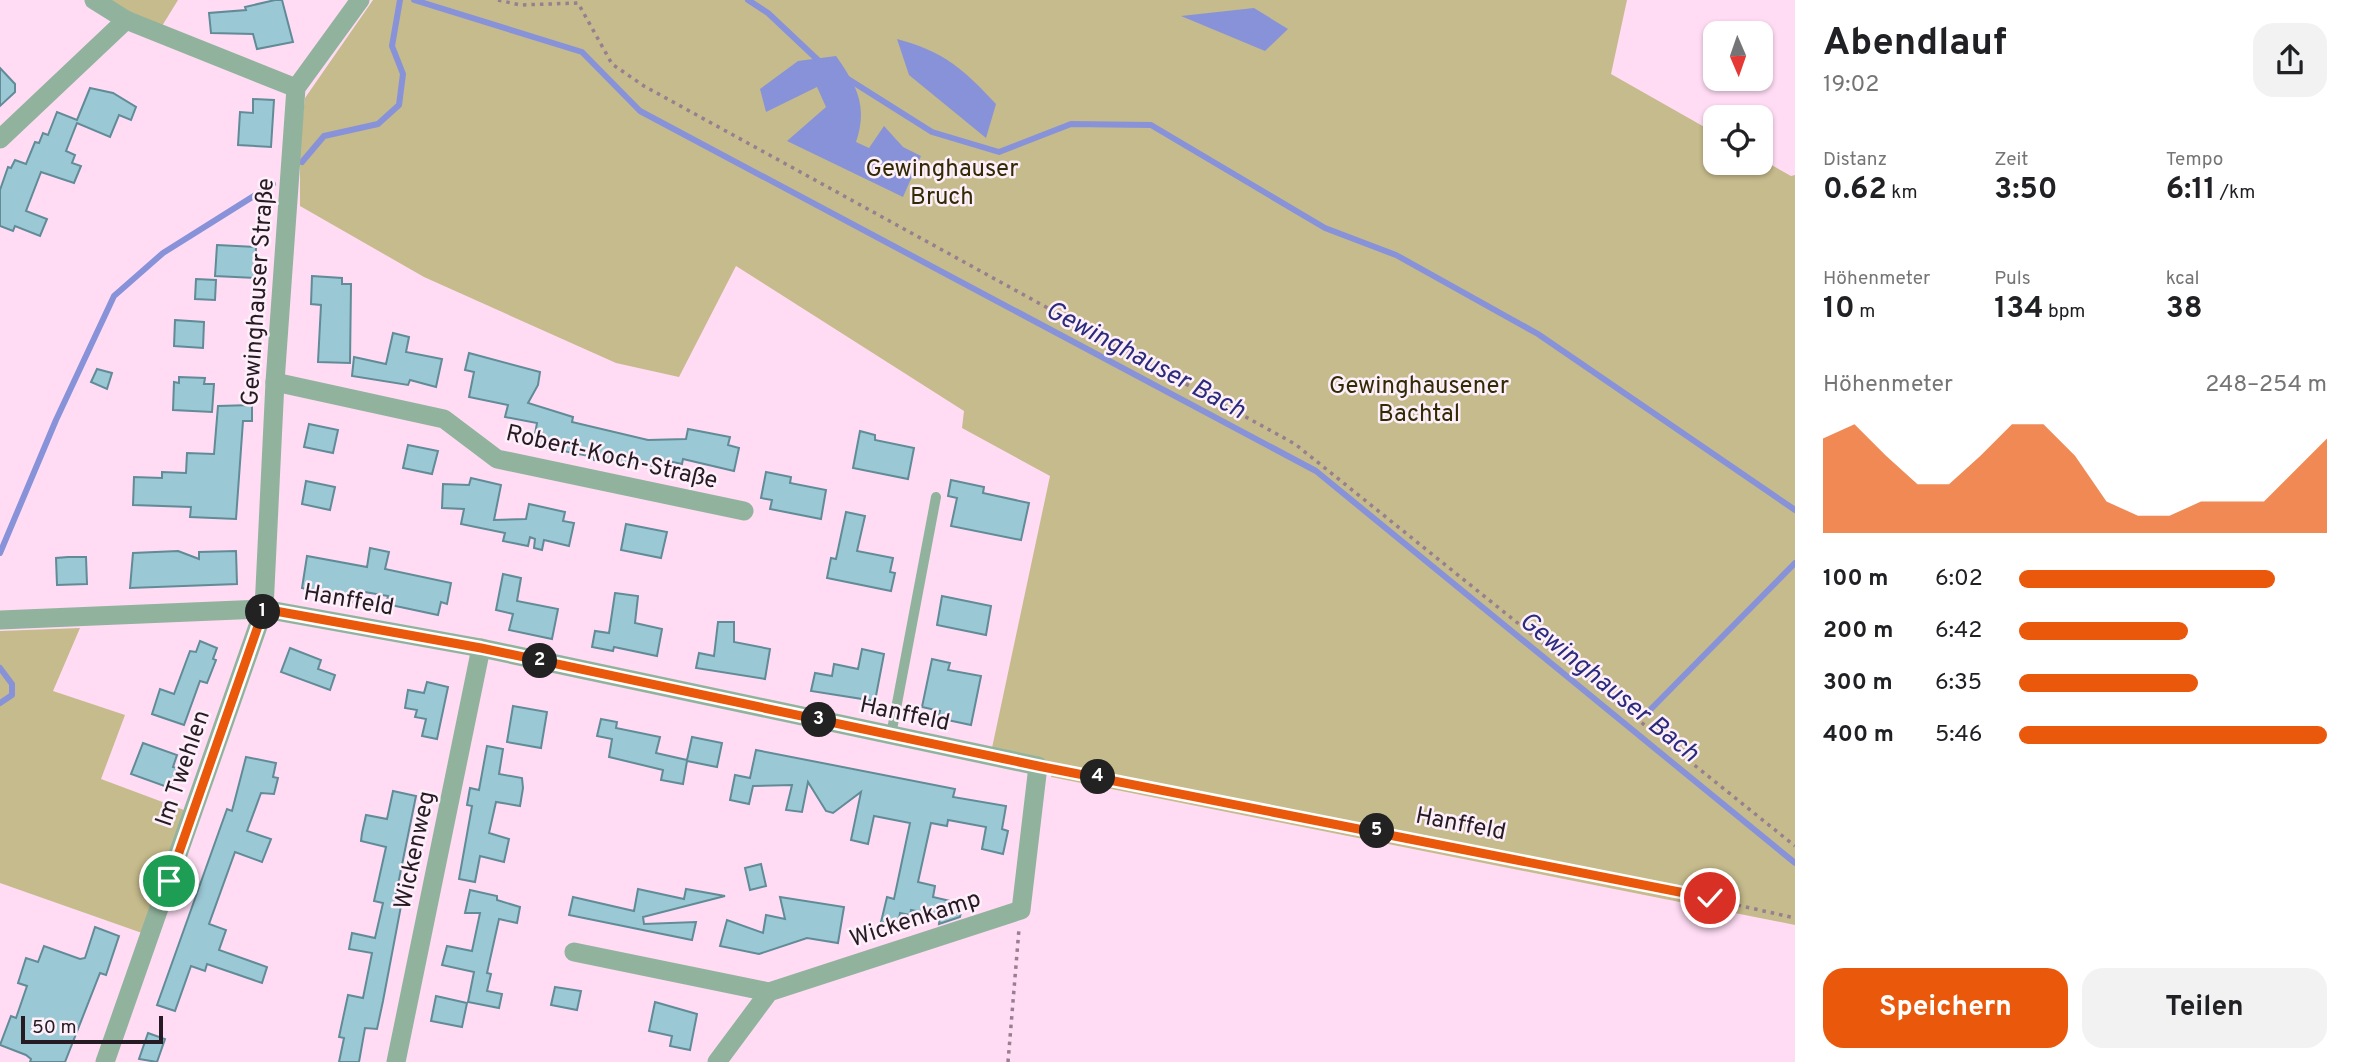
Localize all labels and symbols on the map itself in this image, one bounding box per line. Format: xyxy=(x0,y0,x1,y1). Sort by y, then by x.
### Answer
north arrow xyxy=(1703,21,1773,91)
park label: Gewinghauser Bruch xyxy=(865,155,1019,213)
street label: Gewinghauser Straße xyxy=(236,177,282,407)
water label: Gewinghauser Bach xyxy=(1039,295,1251,428)
park label: Gewinghausener Bachtal xyxy=(1329,372,1509,430)
street label: Robert-Koch-Straße xyxy=(503,419,720,497)
street label: Hanffeld xyxy=(301,578,396,624)
pin: 1 xyxy=(246,594,280,630)
water label: Gewinghauser Bach xyxy=(1512,605,1705,771)
pin: 2 xyxy=(522,644,558,678)
street label: Hanffeld xyxy=(857,691,952,739)
pin: 3 xyxy=(802,702,836,738)
street label: Im Twehlen xyxy=(150,707,218,831)
pin: 4 xyxy=(1080,760,1116,794)
street label: Wickenweg xyxy=(389,788,443,912)
street label: Hanffeld xyxy=(1413,802,1508,848)
pin: 5 xyxy=(1360,814,1394,848)
pin xyxy=(139,851,199,911)
pin xyxy=(1680,868,1740,928)
street label: Wickenkamp xyxy=(846,885,985,955)
scale bar xyxy=(21,1013,163,1045)

